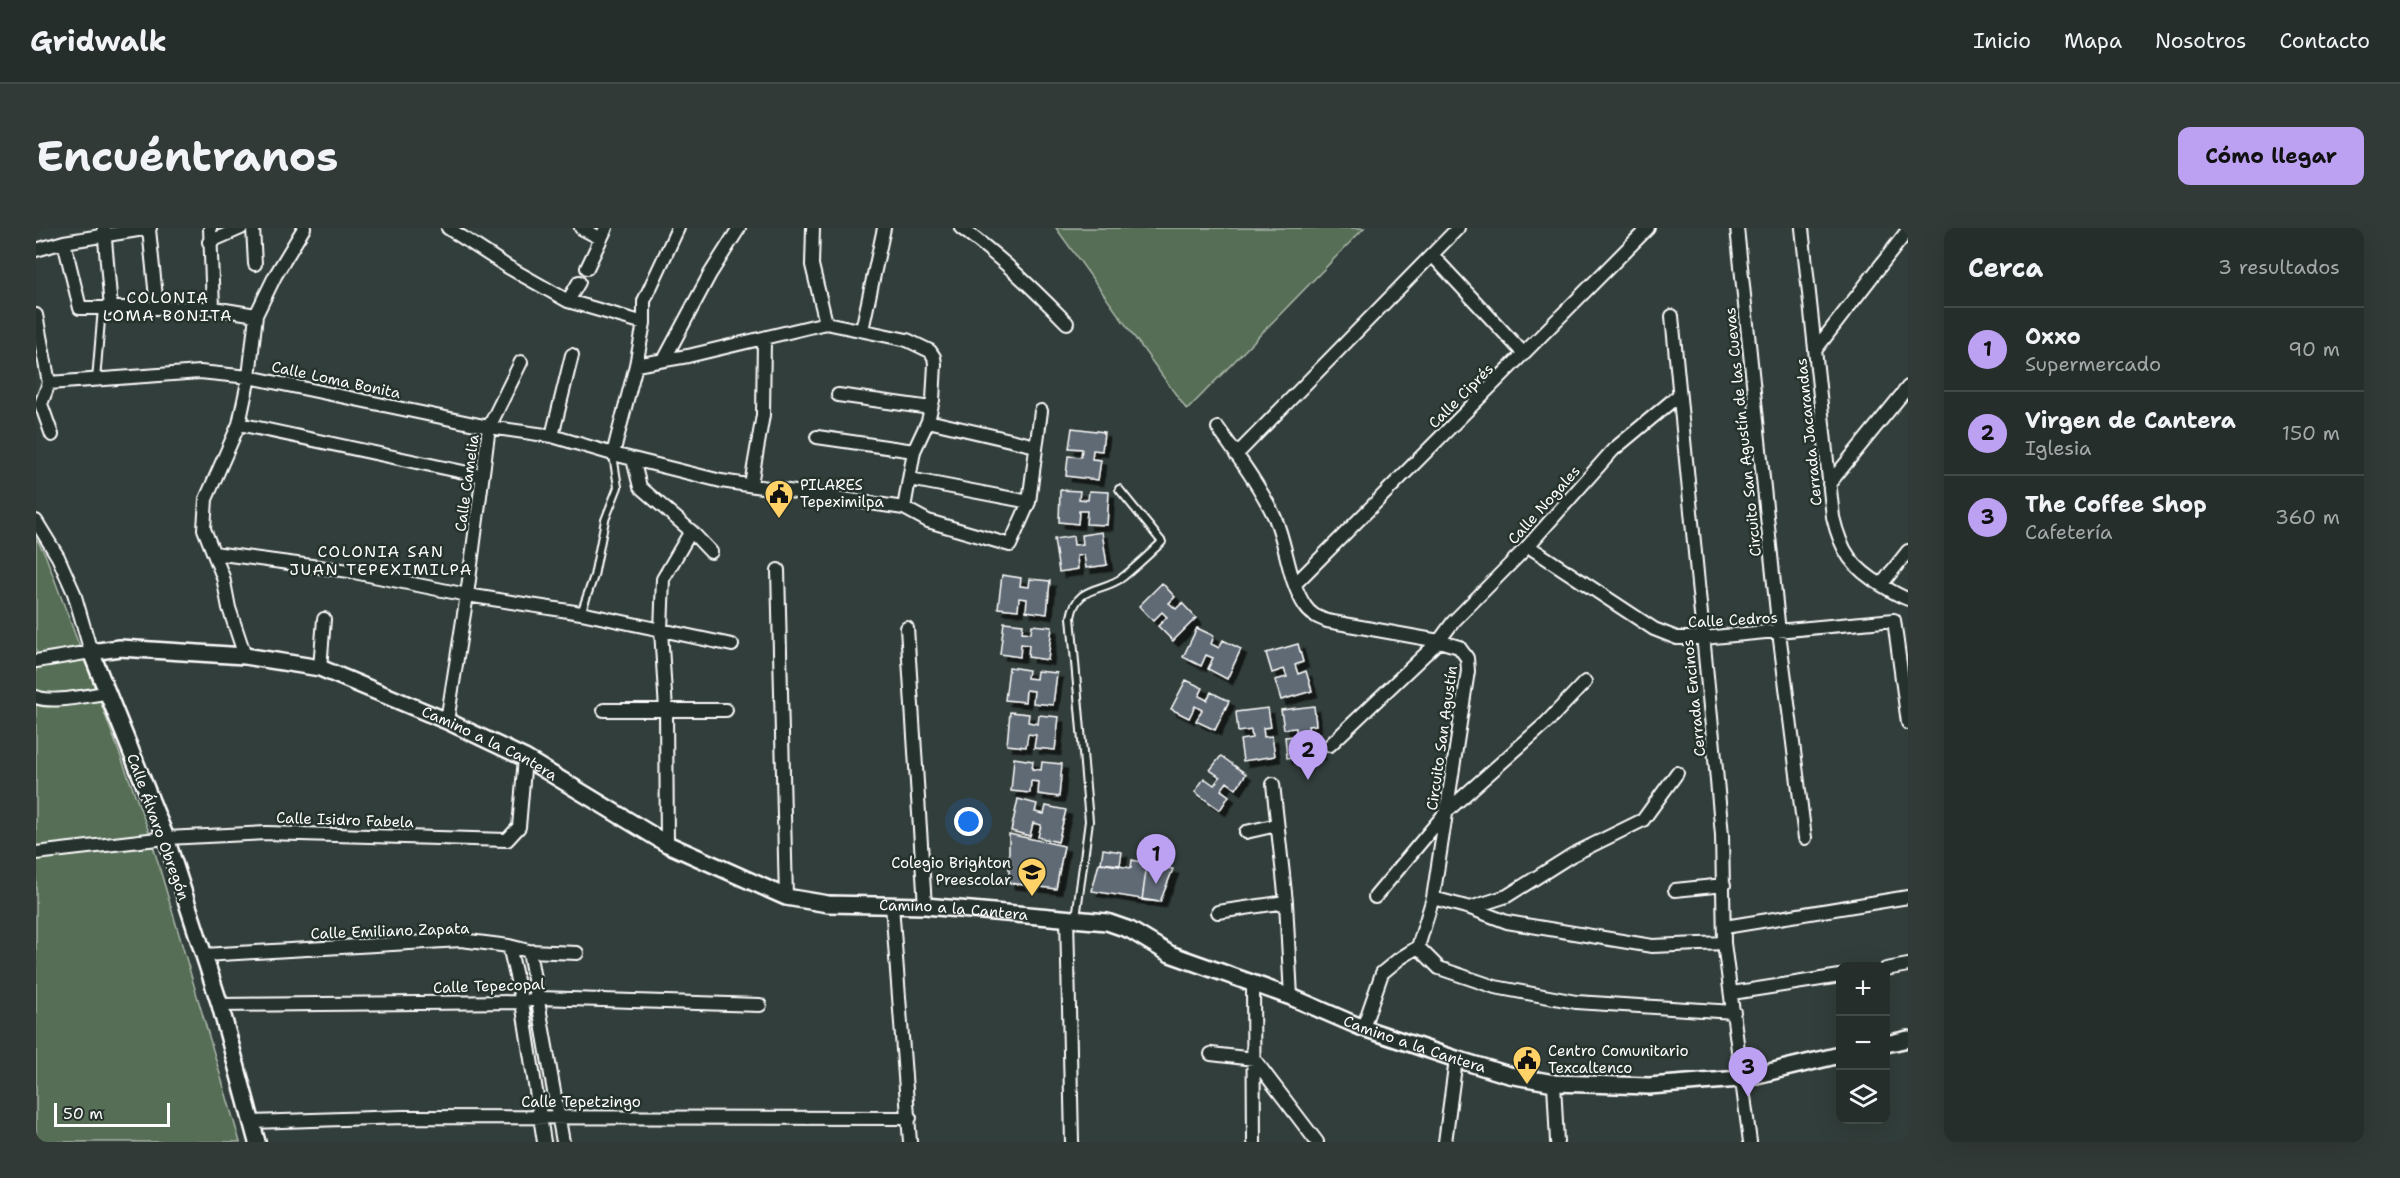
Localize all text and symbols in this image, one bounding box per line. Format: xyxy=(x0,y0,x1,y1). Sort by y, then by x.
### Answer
text: Gridwalk xyxy=(30,22,167,60)
text: Inicio xyxy=(1973,27,2031,55)
text: Mapa xyxy=(2064,27,2122,55)
text: Nosotros xyxy=(2155,27,2246,55)
text: Contacto xyxy=(2279,27,2370,55)
button: Cómo llegar xyxy=(2178,127,2364,185)
text: Encuéntranos xyxy=(36,128,338,184)
text: Cerca xyxy=(1968,250,2043,285)
text: 3 resultados xyxy=(2218,254,2340,280)
district label: COLONIA LOMA BONITA xyxy=(103,287,233,326)
street label: Circuito San Agustín de las Cuevas xyxy=(1720,306,1766,558)
text: Oxxo xyxy=(2025,322,2081,351)
text: 1 xyxy=(1983,336,1992,362)
text: 90 m xyxy=(2288,336,2340,362)
text: Supermercado xyxy=(2025,351,2161,377)
street label: Calle Loma Bonita xyxy=(270,357,403,404)
street label: Cerrada Jacarandas xyxy=(1791,357,1827,507)
street label: Calle Ciprés xyxy=(1424,359,1498,433)
text: Virgen de Cantera xyxy=(2025,406,2236,435)
text: 2 xyxy=(1981,420,1995,446)
text: 150 m xyxy=(2282,420,2340,446)
street label: Calle Camelia xyxy=(450,432,484,533)
text: Iglesia xyxy=(2025,435,2091,461)
street label: Calle Nogales xyxy=(1503,461,1585,549)
place label: PILARES Tepeximilpa xyxy=(800,475,885,512)
public building icon: PILARES Tepeximilpa xyxy=(763,478,795,520)
text: The Coffee Shop xyxy=(2025,490,2207,519)
text: 3 xyxy=(1981,504,1995,530)
text: 360 m xyxy=(2275,504,2340,530)
text: Cafetería xyxy=(2025,519,2113,545)
district label: COLONIA SAN JUAN TEPEXIMILPA xyxy=(289,541,473,580)
street label: Calle Cedros xyxy=(1688,608,1778,632)
street label: Cerrada Encinos xyxy=(1678,638,1710,758)
street label: Circuito San Agustín xyxy=(1422,664,1462,812)
street label: Camino a la Cantera xyxy=(419,702,562,786)
pin: 2 xyxy=(1288,730,1328,780)
street label: Calle Álvaro Obregón xyxy=(122,751,195,903)
your location xyxy=(954,807,983,836)
street label: Calle Isidro Fabela xyxy=(276,808,415,832)
pin: 1 xyxy=(1136,834,1176,884)
place label: Colegio Brighton Preescolar xyxy=(891,853,1011,890)
school or university icon: Colegio Brighton Preescolar xyxy=(1016,856,1048,898)
street label: Camino a la Cantera xyxy=(879,895,1029,925)
street label: Calle Emiliano Zapata xyxy=(310,918,470,944)
map controls xyxy=(1836,962,1890,1124)
button: + xyxy=(1836,962,1890,1016)
street label: Calle Tepecopal xyxy=(433,974,546,998)
street label: Camino a la Cantera xyxy=(1340,1011,1489,1078)
button: − xyxy=(1836,1016,1890,1070)
place label: Centro Comunitario Texcaltenco xyxy=(1548,1041,1689,1078)
public building icon: Centro Comunitario Texcaltenco xyxy=(1511,1044,1543,1086)
pin: 3 xyxy=(1728,1048,1768,1097)
button: layers xyxy=(1836,1070,1890,1124)
street label: Calle Tepetzingo xyxy=(521,1092,641,1112)
scale bar xyxy=(54,1100,170,1128)
text: 50 m xyxy=(63,1103,103,1124)

